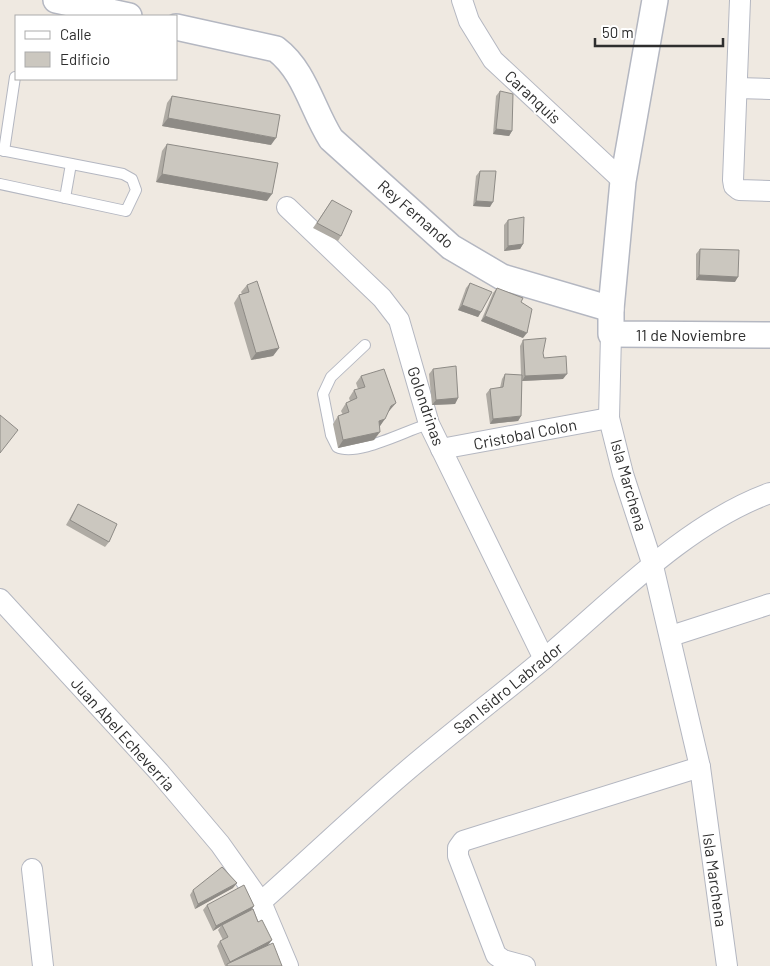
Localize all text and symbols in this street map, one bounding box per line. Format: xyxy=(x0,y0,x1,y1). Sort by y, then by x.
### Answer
legend xyxy=(15,15,178,80)
scale bar xyxy=(595,15,722,47)
text: 50 m xyxy=(602,23,634,41)
text: Calle xyxy=(60,25,92,43)
text: Edificio xyxy=(60,50,110,68)
street label: Caranquis xyxy=(501,66,565,127)
street label: Rey Fernando xyxy=(375,176,458,252)
street label: 11 de Noviembre xyxy=(636,325,746,344)
street label: Golondrinas xyxy=(404,364,449,448)
street label: Cristobal Colon xyxy=(472,414,578,453)
street label: Isla Marchena xyxy=(607,437,652,533)
street label: San Isidro Labrador xyxy=(449,638,566,737)
street label: Juan Abel Echeverria xyxy=(67,673,179,794)
street label: Isla Marchena xyxy=(700,832,731,928)

